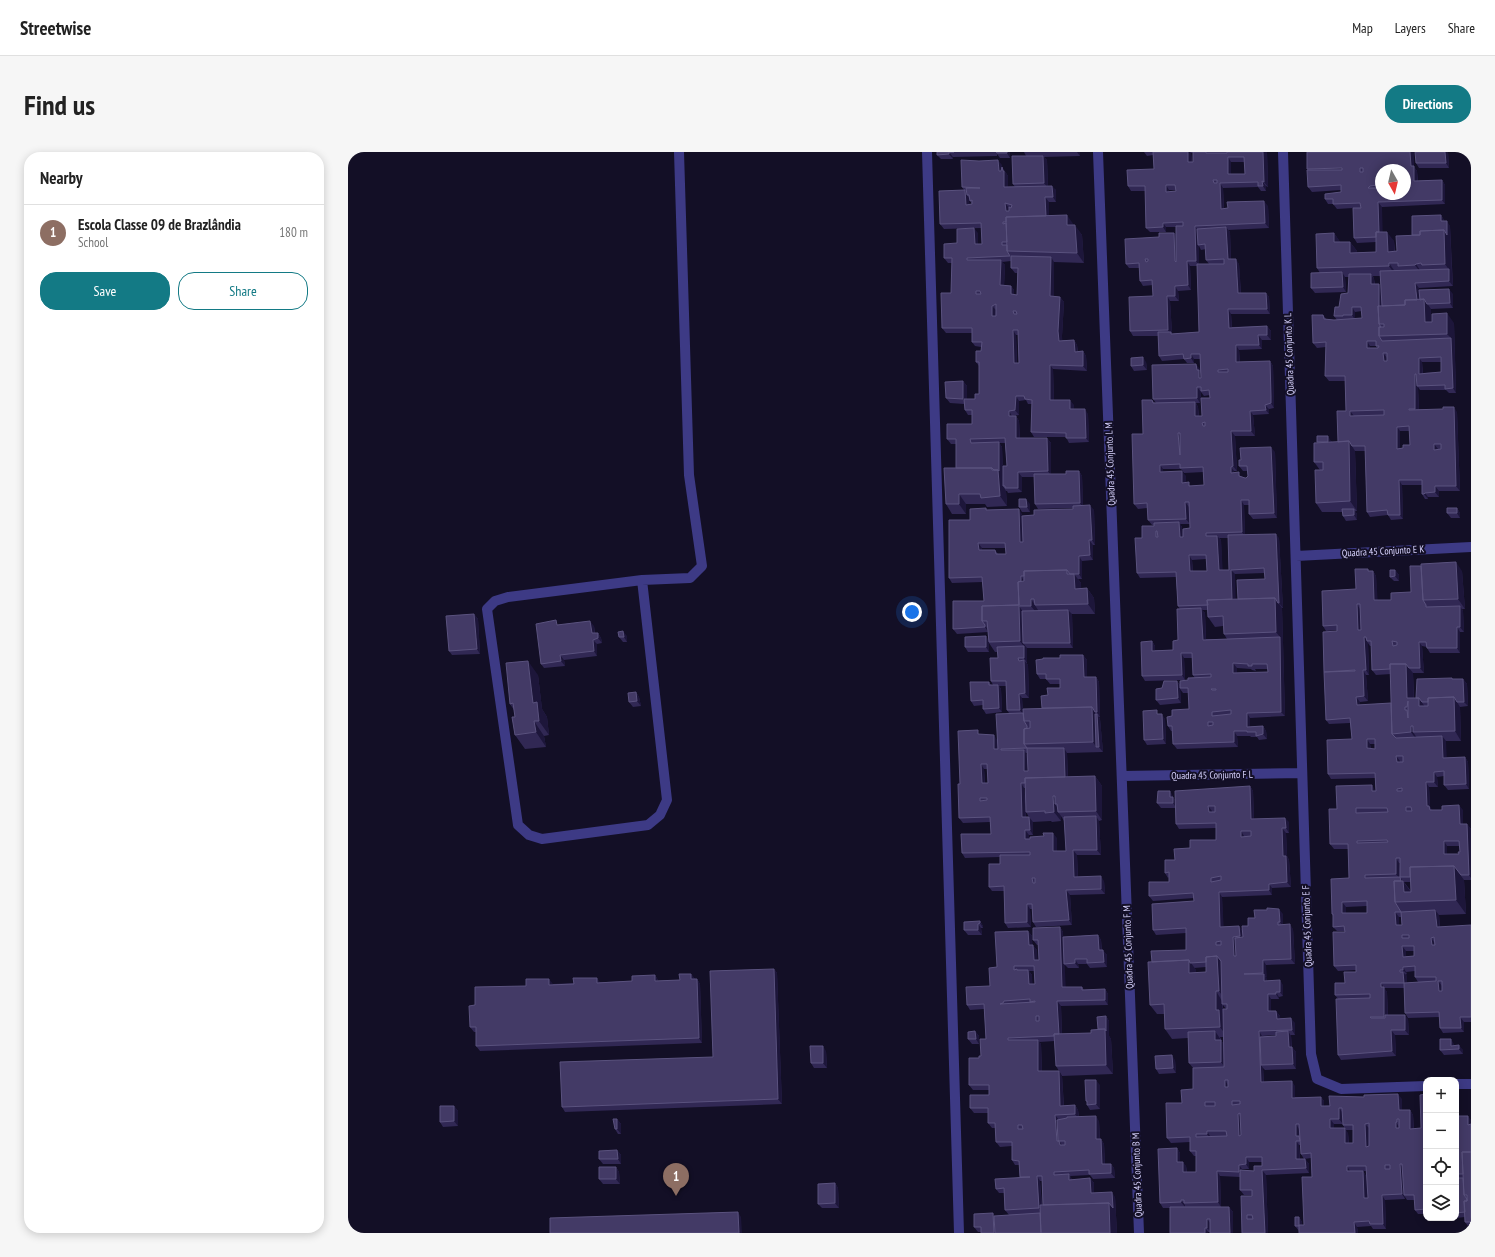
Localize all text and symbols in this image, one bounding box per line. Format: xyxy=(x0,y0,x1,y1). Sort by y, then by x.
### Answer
text: Streetwise xyxy=(20,16,91,40)
text: Map xyxy=(1352,19,1373,37)
text: Layers xyxy=(1395,19,1426,37)
text: Share xyxy=(1448,19,1475,37)
button: Directions xyxy=(1385,85,1471,123)
text: Find us xyxy=(24,86,95,123)
north arrow xyxy=(1375,164,1411,200)
text: Nearby xyxy=(40,167,83,189)
text: Escola Classe 09 de Brazlândia xyxy=(78,215,241,234)
text: 1 xyxy=(50,224,56,241)
text: 180 m xyxy=(279,224,308,241)
text: School xyxy=(78,234,108,251)
button: Save xyxy=(40,272,170,310)
button: Share xyxy=(178,272,308,310)
street label: Quadra 45 Conjunto K L xyxy=(1281,312,1297,395)
street label: Quadra 45 Conjunto L M xyxy=(1102,422,1118,506)
street label: Quadra 45 Conjunto E K xyxy=(1341,542,1425,560)
your location xyxy=(902,602,922,622)
street label: Quadra 45 Conjunto F L xyxy=(1171,768,1254,782)
street label: Quadra 45 Conjunto E F xyxy=(1299,885,1315,967)
street label: Quadra 45 Conjunto F M xyxy=(1120,905,1136,989)
map controls xyxy=(1423,1077,1459,1221)
button: + xyxy=(1423,1077,1459,1113)
button: − xyxy=(1423,1113,1459,1149)
street label: Quadra 45 Conjunto B M xyxy=(1129,1133,1145,1217)
button: locate xyxy=(1423,1149,1459,1185)
pin: 1 xyxy=(663,1163,689,1196)
button: layers xyxy=(1423,1185,1459,1221)

